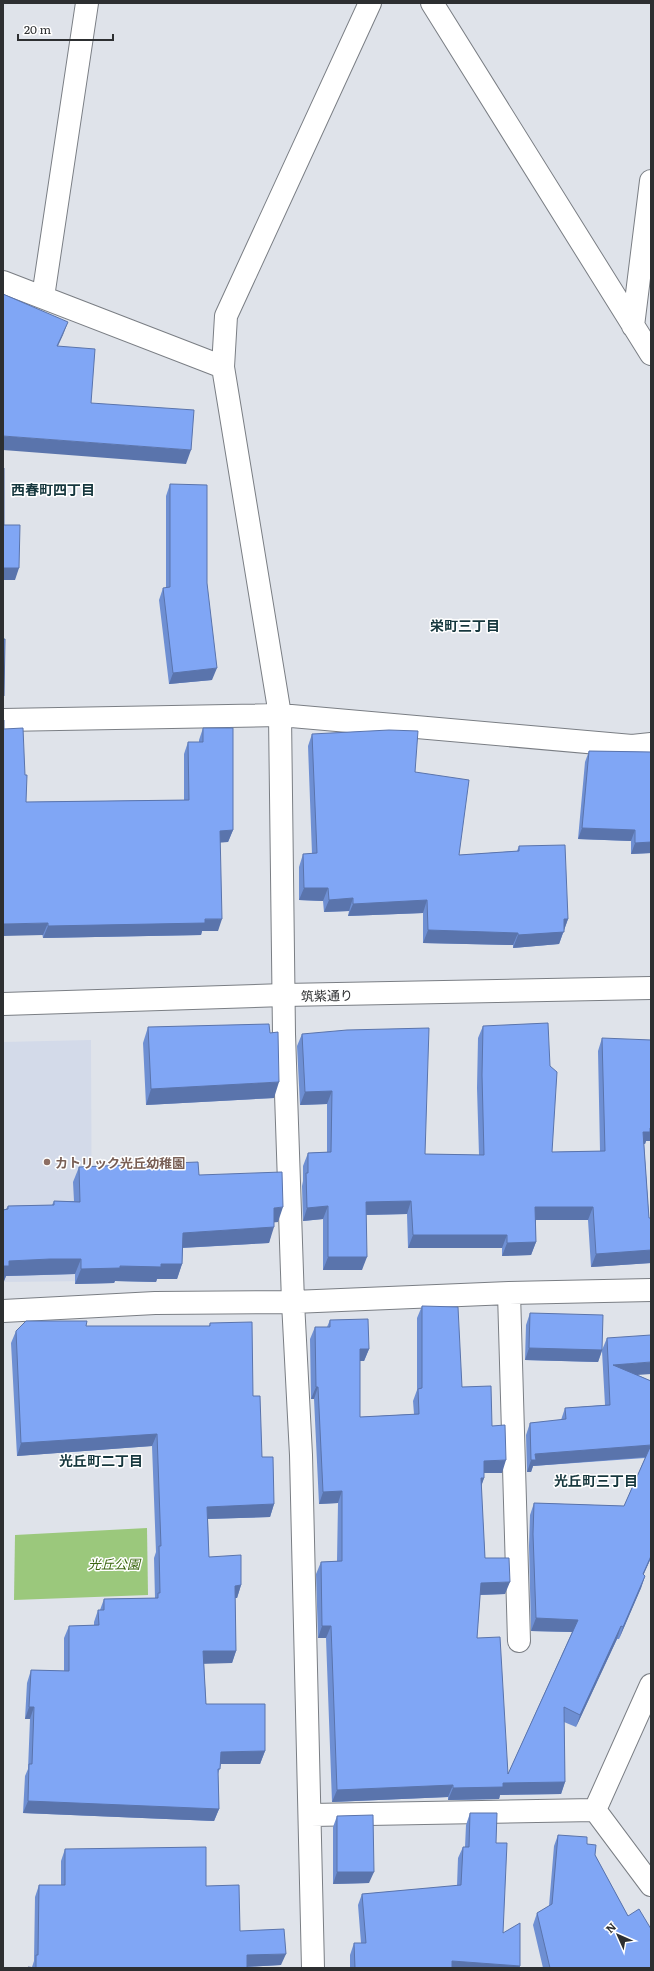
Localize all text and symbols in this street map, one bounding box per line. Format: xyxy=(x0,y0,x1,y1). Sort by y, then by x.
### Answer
scale bar xyxy=(18,16,113,42)
text: 20 m xyxy=(24,20,51,38)
district label: 西春町四丁目 xyxy=(11,479,95,499)
district label: 栄町三丁目 xyxy=(430,615,500,635)
street label: 筑紫通り xyxy=(301,985,353,1005)
place label: カトリック光丘幼稚園 xyxy=(55,1153,185,1172)
marker: カトリック光丘幼稚園 xyxy=(42,1157,52,1167)
district label: 光丘町二丁目 xyxy=(59,1450,143,1470)
district label: 光丘町三丁目 xyxy=(554,1470,638,1490)
park label: 光丘公園 xyxy=(88,1554,142,1573)
north arrow xyxy=(598,1915,638,1955)
text: N xyxy=(601,1918,619,1936)

